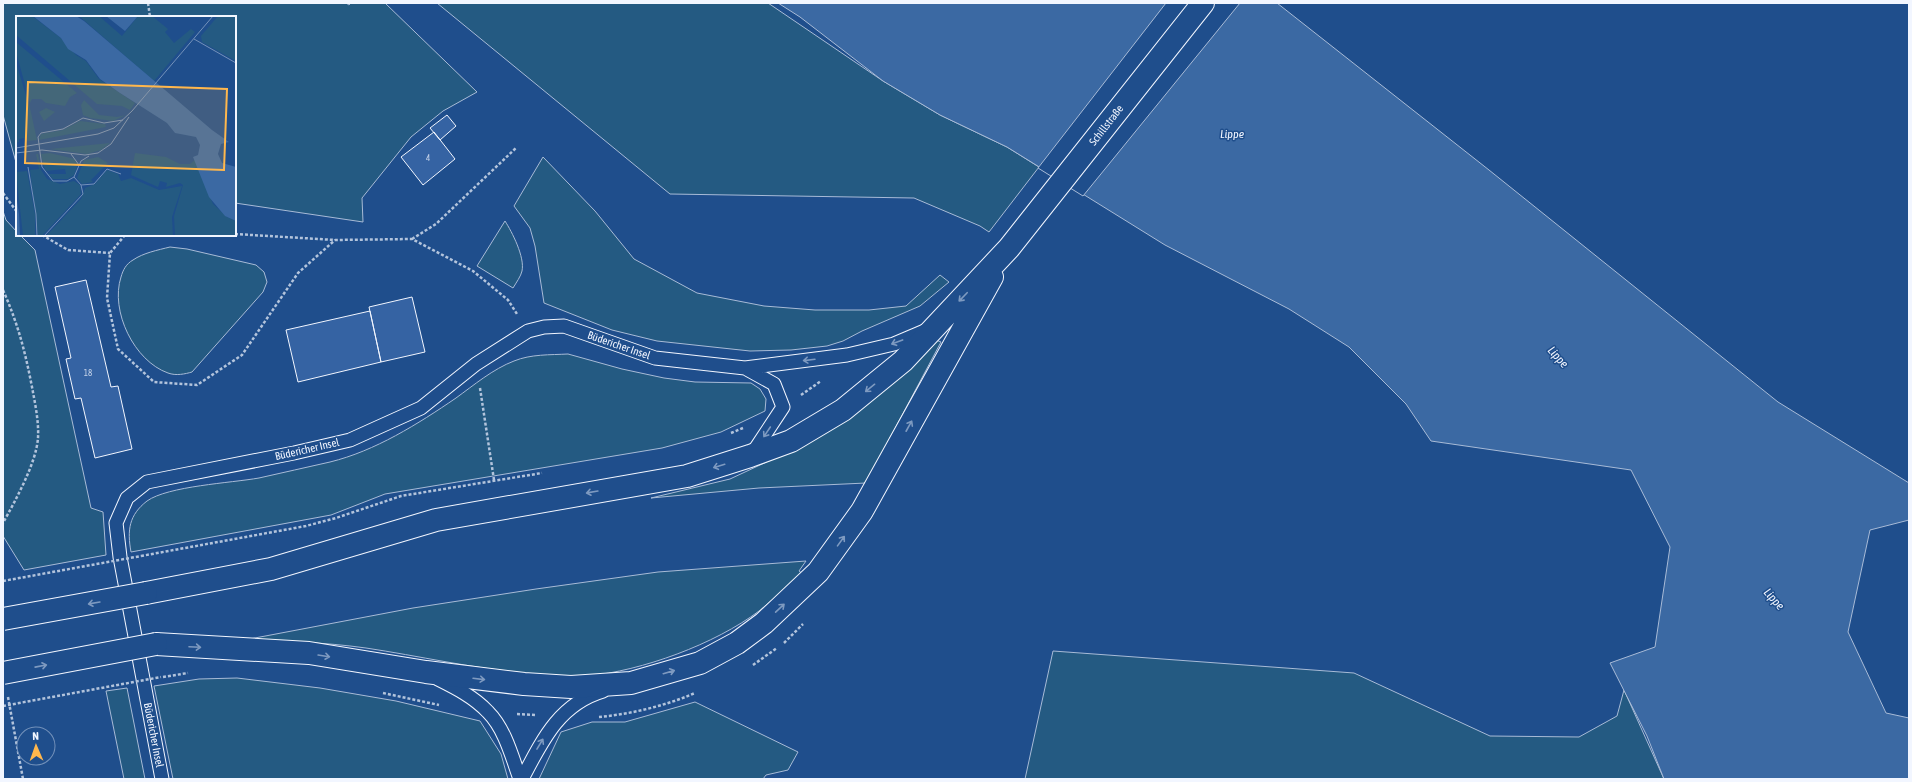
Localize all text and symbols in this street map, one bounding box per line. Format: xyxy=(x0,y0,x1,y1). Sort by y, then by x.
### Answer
inset map xyxy=(16,16,236,236)
street label: Schillstraße xyxy=(1087,102,1125,148)
water label: Lippe xyxy=(1220,127,1245,141)
house number: 4 xyxy=(426,153,430,163)
one-way arrow xyxy=(958,291,967,302)
street label: Büdericher Insel xyxy=(586,329,652,361)
one-way arrow xyxy=(891,339,903,347)
water label: Lippe xyxy=(1545,343,1572,371)
one-way arrow xyxy=(803,356,816,364)
house number: 18 xyxy=(84,368,92,378)
one-way arrow xyxy=(865,383,876,392)
one-way arrow xyxy=(905,421,913,433)
one-way arrow xyxy=(762,426,770,438)
street label: Büdericher Insel xyxy=(274,436,340,462)
one-way arrow xyxy=(712,463,725,470)
one-way arrow xyxy=(586,489,599,497)
one-way arrow xyxy=(837,535,845,546)
water label: Lippe xyxy=(1761,585,1788,613)
one-way arrow xyxy=(88,599,101,607)
one-way arrow xyxy=(775,603,785,613)
one-way arrow xyxy=(188,643,201,650)
one-way arrow xyxy=(318,652,331,660)
one-way arrow xyxy=(34,661,47,669)
one-way arrow xyxy=(662,668,675,675)
one-way arrow xyxy=(472,675,485,682)
street label: Büdericher Insel xyxy=(142,702,166,768)
north arrow xyxy=(16,726,56,766)
text: N xyxy=(32,730,39,742)
one-way arrow xyxy=(537,738,545,750)

